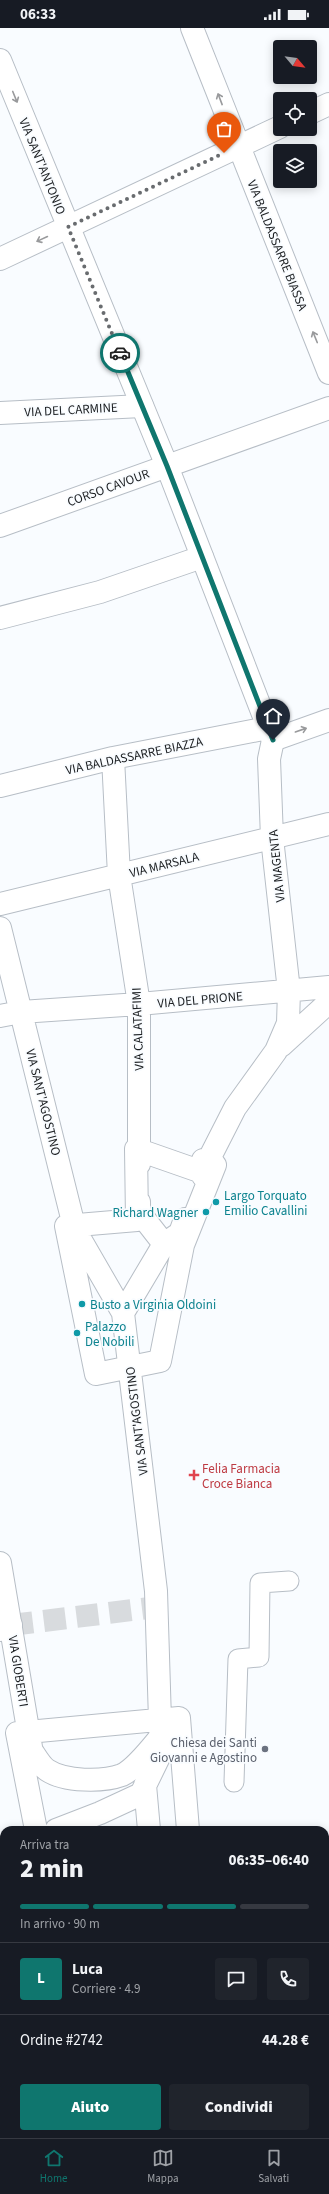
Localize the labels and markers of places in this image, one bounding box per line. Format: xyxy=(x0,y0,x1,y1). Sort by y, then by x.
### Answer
pin xyxy=(207,112,241,153)
pin xyxy=(256,699,290,740)
place label: Largo Torquato Emilio Cavallini xyxy=(224,1187,307,1220)
marker: Largo Torquato Emilio Cavallini xyxy=(211,1197,221,1207)
place label: Richard Wagner xyxy=(112,1204,198,1222)
marker: Richard Wagner xyxy=(201,1207,211,1217)
place label: Busto a Virginia Oldoini xyxy=(90,1296,216,1314)
marker: Busto a Virginia Oldoini xyxy=(77,1299,87,1309)
place label: Palazzo De Nobili xyxy=(85,1318,134,1351)
marker: Palazzo De Nobili xyxy=(72,1328,82,1338)
place label: Felia Farmacia Croce Bianca xyxy=(202,1460,280,1493)
marker: Felia Farmacia Croce Bianca xyxy=(189,1470,199,1480)
place label: Chiesa dei Santi Giovanni e Agostino xyxy=(150,1734,257,1767)
marker: Chiesa dei Santi Giovanni e Agostino xyxy=(260,1744,270,1754)

